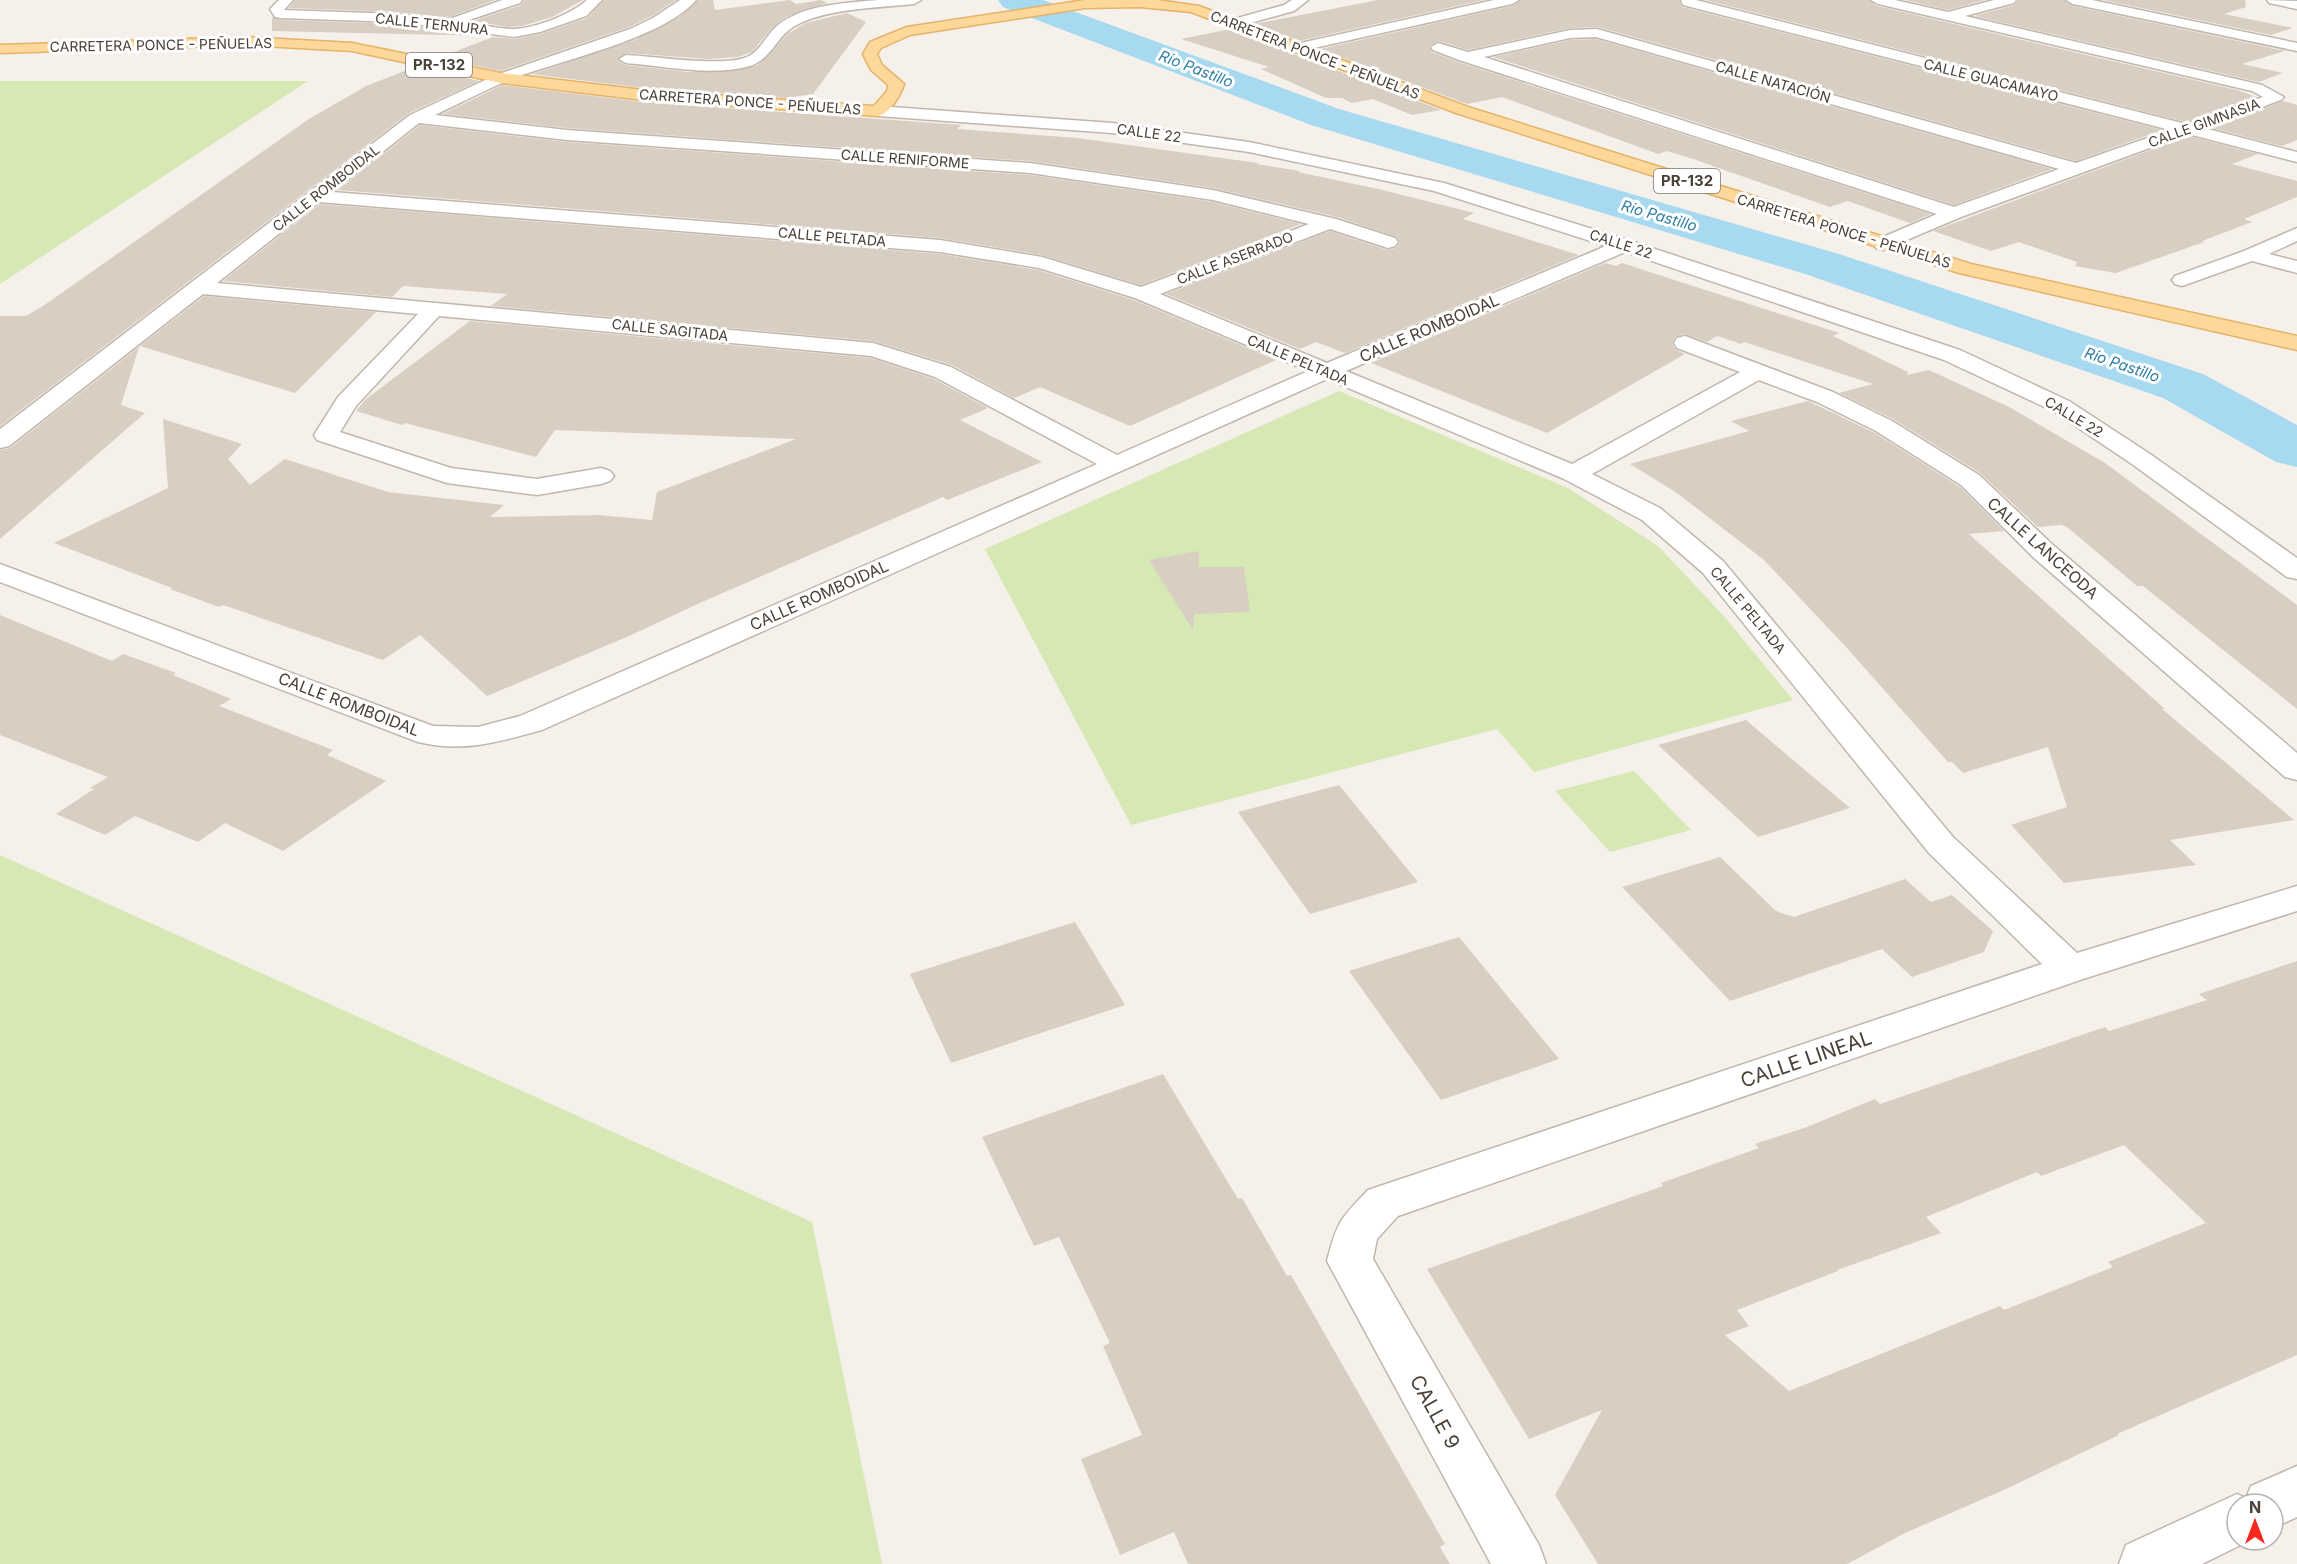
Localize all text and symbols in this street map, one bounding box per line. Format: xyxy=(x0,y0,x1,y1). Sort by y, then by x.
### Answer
street label: CARRETERA PONCE - PEÑUELAS xyxy=(1208,7,1422,102)
street label: CALLE TERNURA xyxy=(375,9,490,38)
street label: CARRETERA PONCE - PEÑUELAS xyxy=(50,34,272,55)
water label: Río Pastillo xyxy=(1156,46,1236,91)
road number: PR-132 xyxy=(406,53,472,77)
street label: CALLE GUACAMAYO xyxy=(1922,55,2060,104)
street label: CALLE NATACIÓN xyxy=(1714,57,1833,106)
street label: CARRETERA PONCE - PEÑUELAS xyxy=(638,85,862,118)
street label: CALLE GIMNASIA xyxy=(2146,94,2262,151)
street label: CALLE 22 xyxy=(1116,120,1182,145)
street label: CALLE ROMBOIDAL xyxy=(269,141,383,235)
street label: CALLE RENIFORME xyxy=(840,146,970,171)
road number: PR-132 xyxy=(1654,169,1720,193)
street label: CARRETERA PONCE - PEÑUELAS xyxy=(1735,190,1953,271)
water label: Río Pastillo xyxy=(1619,196,1699,235)
street label: CALLE PELTADA xyxy=(777,223,887,250)
street label: CALLE 22 xyxy=(1588,225,1655,262)
street label: CALLE ASERRADO xyxy=(1174,227,1295,288)
street label: CALLE ROMBOIDAL xyxy=(1356,290,1502,366)
street label: CALLE SAGITADA xyxy=(611,315,729,344)
street label: CALLE PELTADA xyxy=(1245,331,1352,389)
water label: Río Pastillo xyxy=(2082,343,2162,386)
street label: CALLE 22 xyxy=(2042,393,2106,441)
street label: CALLE LANCEODA xyxy=(1983,493,2103,603)
street label: CALLE ROMBOIDAL xyxy=(747,555,891,635)
street label: CALLE PELTADA xyxy=(1707,563,1790,657)
street label: CALLE ROMBOIDAL xyxy=(276,668,422,740)
street label: CALLE LINEAL xyxy=(1737,1025,1875,1093)
street label: CALLE 9 xyxy=(1405,1371,1465,1453)
north arrow xyxy=(2225,1492,2285,1552)
text: N xyxy=(2249,1497,2261,1517)

